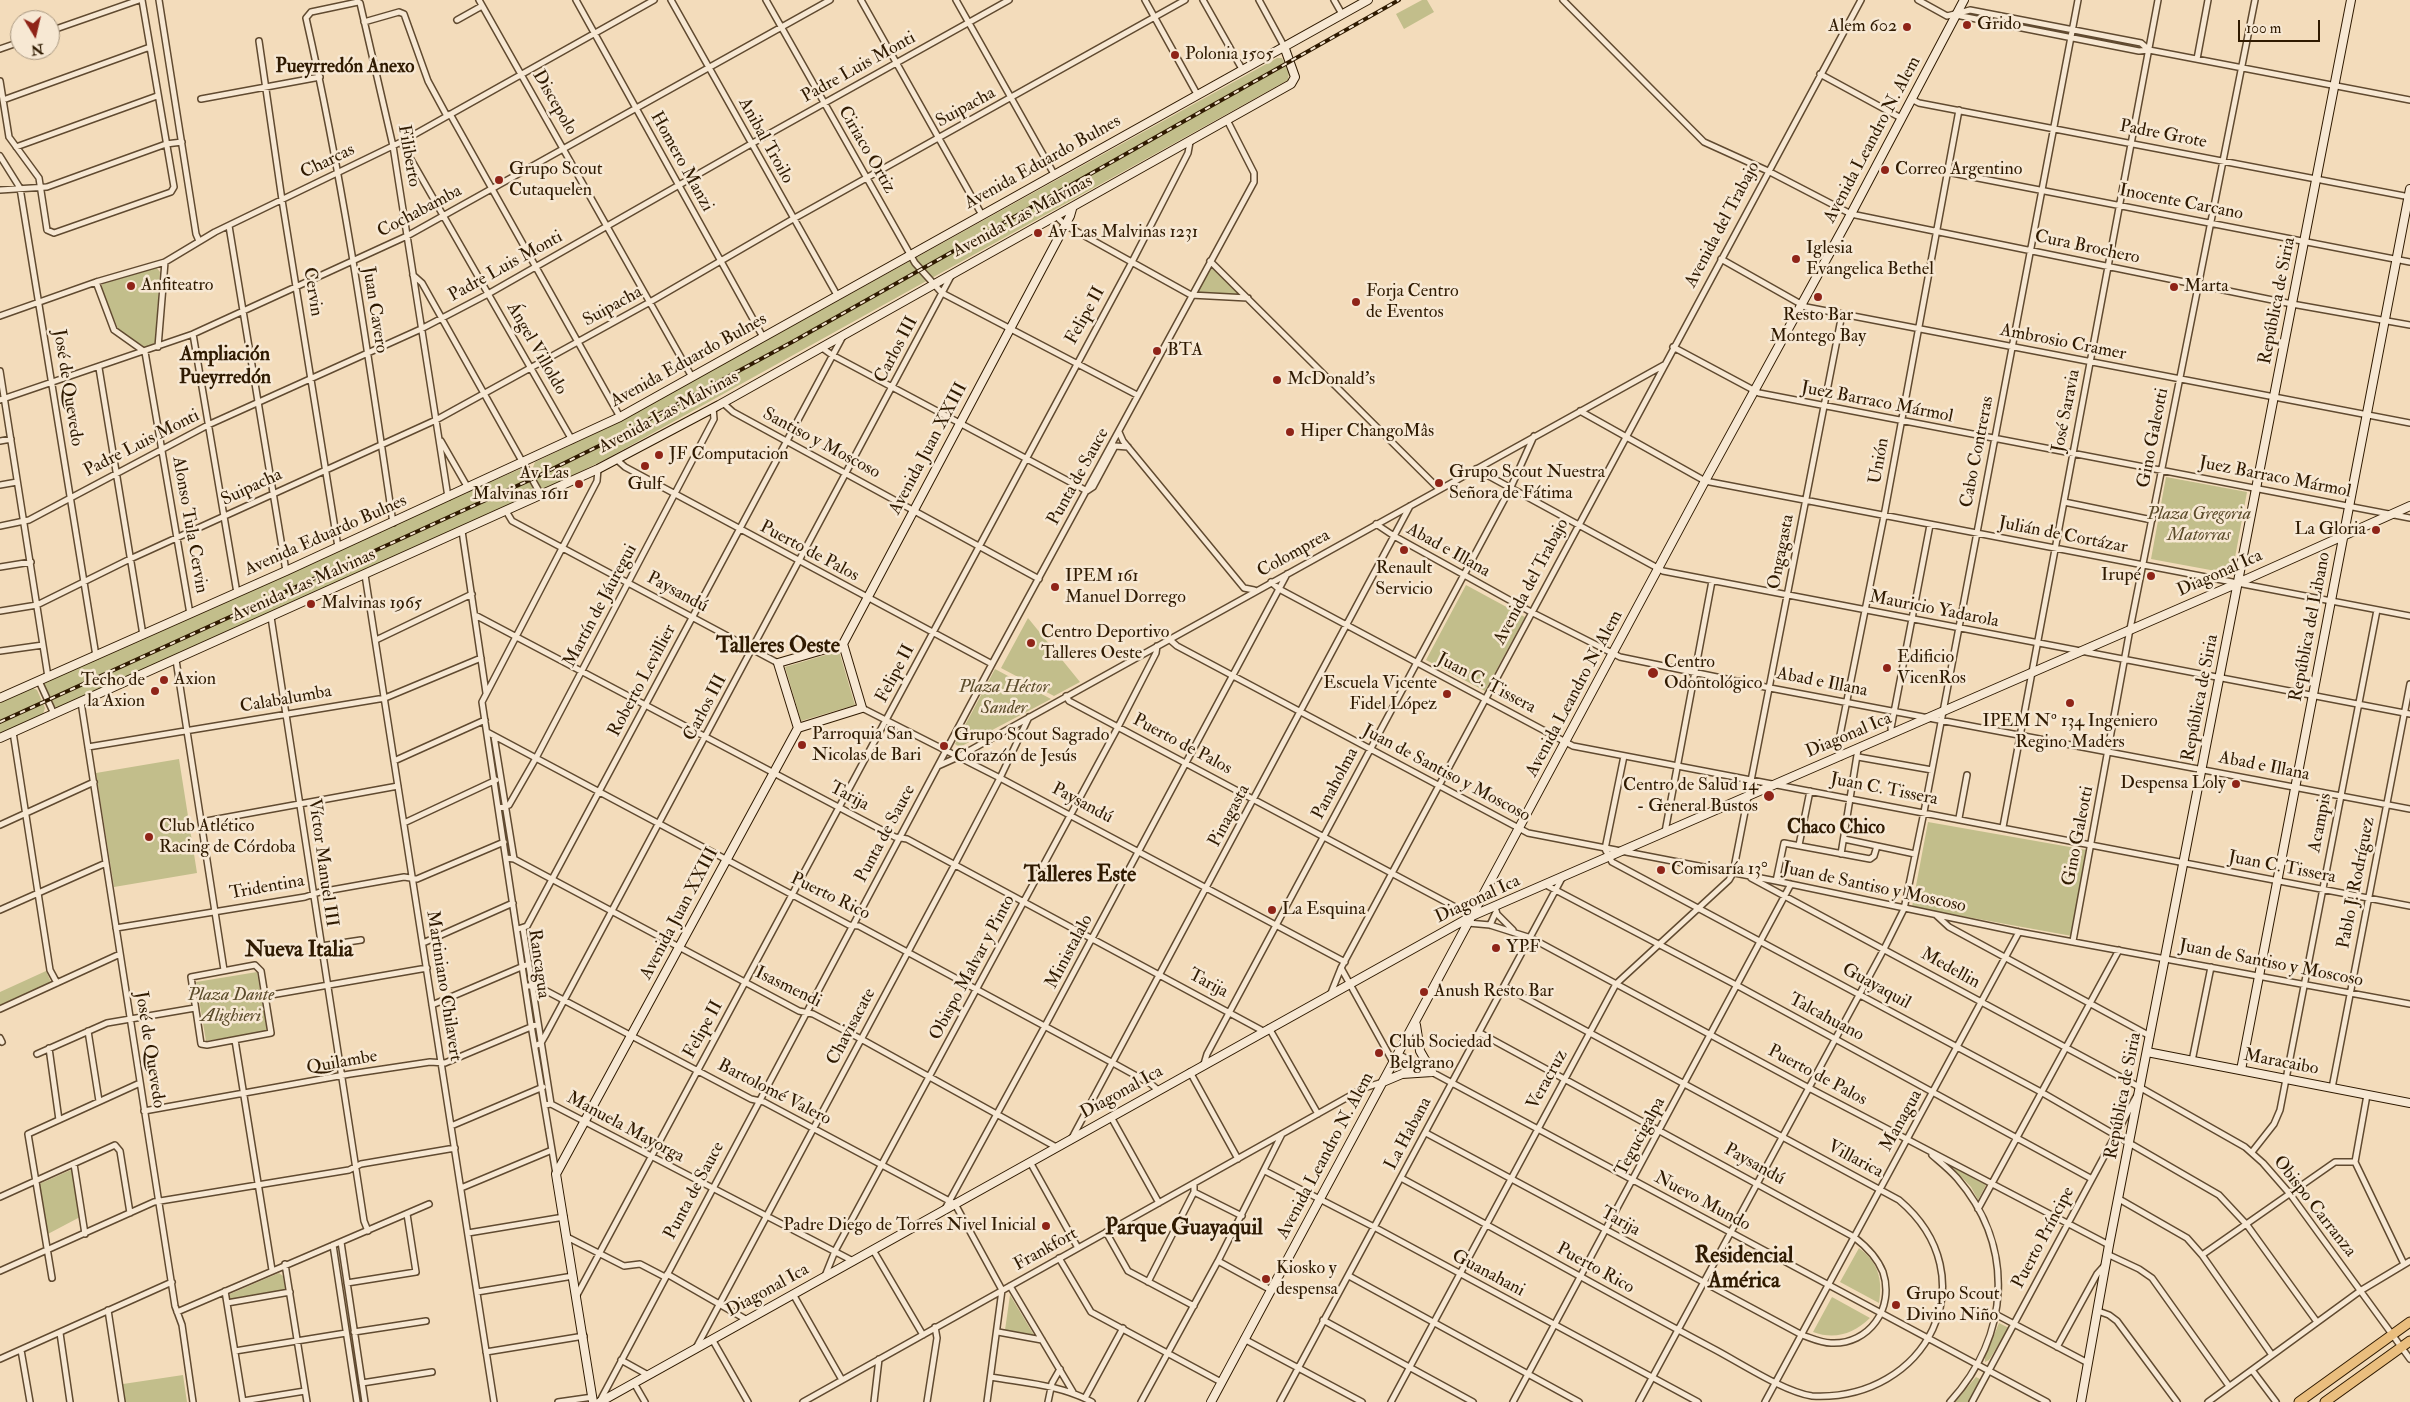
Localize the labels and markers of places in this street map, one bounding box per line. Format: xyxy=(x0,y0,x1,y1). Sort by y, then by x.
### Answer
place label: Grido xyxy=(1977,14,2021,36)
place label: Alem 602 xyxy=(1828,16,1897,38)
marker: Grido xyxy=(1961,19,1973,31)
marker: Alem 602 xyxy=(1901,21,1913,33)
place label: Polonia 1505 xyxy=(1185,44,1273,66)
marker: Polonia 1505 xyxy=(1169,49,1181,61)
place label: Grupo Scout Cutaquelen xyxy=(509,159,603,202)
place label: Correo Argentino xyxy=(1895,159,2022,181)
marker: Correo Argentino xyxy=(1879,164,1891,176)
marker: Grupo Scout Cutaquelen xyxy=(493,174,505,186)
place label: Av Las Malvinas 1231 xyxy=(1048,222,1198,244)
marker: Av Las Malvinas 1231 xyxy=(1032,227,1044,239)
place label: Iglesia Evangelica Bethel xyxy=(1806,238,1934,280)
marker: Iglesia Evangelica Bethel xyxy=(1790,253,1802,265)
place label: Anfiteatro xyxy=(141,275,214,297)
place label: Marta xyxy=(2184,276,2229,298)
marker: Anfiteatro xyxy=(125,280,137,292)
place label: Forja Centro de Eventos xyxy=(1366,281,1459,324)
marker: Marta xyxy=(2168,281,2180,293)
marker: Resto Bar Montego Bay xyxy=(1812,291,1824,303)
marker: Forja Centro de Eventos xyxy=(1350,296,1362,308)
place label: Resto Bar Montego Bay xyxy=(1770,305,1866,348)
place label: BTA xyxy=(1167,340,1203,362)
marker: BTA xyxy=(1151,345,1163,357)
place label: McDonald's xyxy=(1287,369,1375,391)
marker: McDonald's xyxy=(1271,374,1283,386)
place label: Hiper ChangoMâs xyxy=(1300,421,1434,443)
marker: Hiper ChangoMâs xyxy=(1284,426,1296,438)
place label: JF Computacion xyxy=(669,444,789,466)
marker: JF Computacion xyxy=(653,449,665,461)
marker: Gulf xyxy=(639,460,651,472)
place label: Grupo Scout Nuestra Señora de Fátima xyxy=(1449,462,1605,504)
place label: Av Las Malvinas 1611 xyxy=(472,463,569,506)
place label: Gulf xyxy=(628,474,662,496)
marker: Grupo Scout Nuestra Señora de Fátima xyxy=(1433,477,1445,489)
marker: Av Las Malvinas 1611 xyxy=(573,478,585,490)
place label: La Gloria xyxy=(2295,519,2366,541)
marker: La Gloria xyxy=(2370,524,2382,536)
marker: Renault Servicio xyxy=(1398,544,1410,556)
place label: Renault Servicio xyxy=(1375,558,1433,600)
place label: Irupé xyxy=(2101,565,2141,587)
place label: IPEM 161 Manuel Dorrego xyxy=(1065,566,1186,608)
marker: Irupé xyxy=(2145,570,2157,582)
marker: IPEM 161 Manuel Dorrego xyxy=(1049,581,1061,593)
place label: Malvinas 1965 xyxy=(321,593,422,615)
marker: Malvinas 1965 xyxy=(305,598,317,610)
place label: Centro Deportivo Talleres Oeste xyxy=(1041,622,1169,664)
marker: Centro Deportivo Talleres Oeste xyxy=(1025,637,1037,649)
place label: Edificio VicenRos xyxy=(1897,647,1966,690)
place label: Centro Odontológico xyxy=(1664,652,1762,694)
marker: Edificio VicenRos xyxy=(1881,662,1893,674)
marker: Centro Odontológico xyxy=(1646,666,1660,680)
place label: Axion xyxy=(174,669,216,691)
place label: Techo de la Axion xyxy=(81,670,145,712)
place label: Escuela Vicente Fidel López xyxy=(1323,673,1437,716)
marker: Axion xyxy=(158,674,170,686)
marker: Techo de la Axion xyxy=(149,685,161,697)
marker: Escuela Vicente Fidel López xyxy=(1441,688,1453,700)
marker: IPEM Nº 134 Ingeniero Regino Maders xyxy=(2064,697,2076,709)
place label: IPEM Nº 134 Ingeniero Regino Maders xyxy=(1982,711,2158,754)
place label: Parroquia San Nicolas de Bari xyxy=(812,724,921,766)
place label: Grupo Scout Sagrado Corazón de Jesús xyxy=(954,725,1109,768)
marker: Parroquia San Nicolas de Bari xyxy=(796,739,808,751)
marker: Grupo Scout Sagrado Corazón de Jesús xyxy=(938,740,950,752)
place label: Despensa Loly xyxy=(2120,773,2226,795)
place label: Centro de Salud 14 - General Bustos xyxy=(1623,775,1758,818)
marker: Despensa Loly xyxy=(2230,778,2242,790)
marker: Centro de Salud 14 - General Bustos xyxy=(1762,789,1776,803)
place label: Club Atlético Racing de Córdoba xyxy=(159,816,296,859)
marker: Club Atlético Racing de Córdoba xyxy=(143,831,155,843)
place label: Comisaría 13° xyxy=(1671,859,1768,881)
marker: Comisaría 13° xyxy=(1655,864,1667,876)
place label: La Esquina xyxy=(1282,899,1366,921)
marker: La Esquina xyxy=(1266,904,1278,916)
place label: YPF xyxy=(1506,937,1540,959)
marker: YPF xyxy=(1490,942,1502,954)
place label: Anush Resto Bar xyxy=(1434,981,1554,1003)
marker: Anush Resto Bar xyxy=(1418,986,1430,998)
place label: Club Sociedad Belgrano xyxy=(1389,1032,1492,1074)
marker: Club Sociedad Belgrano xyxy=(1373,1047,1385,1059)
place label: Padre Diego de Torres Nivel Inicial xyxy=(783,1215,1036,1237)
marker: Padre Diego de Torres Nivel Inicial xyxy=(1040,1220,1052,1232)
place label: Kiosko y despensa xyxy=(1276,1258,1338,1300)
marker: Kiosko y despensa xyxy=(1260,1273,1272,1285)
place label: Grupo Scout Divino Niño xyxy=(1906,1284,2000,1326)
marker: Grupo Scout Divino Niño xyxy=(1890,1299,1902,1311)

